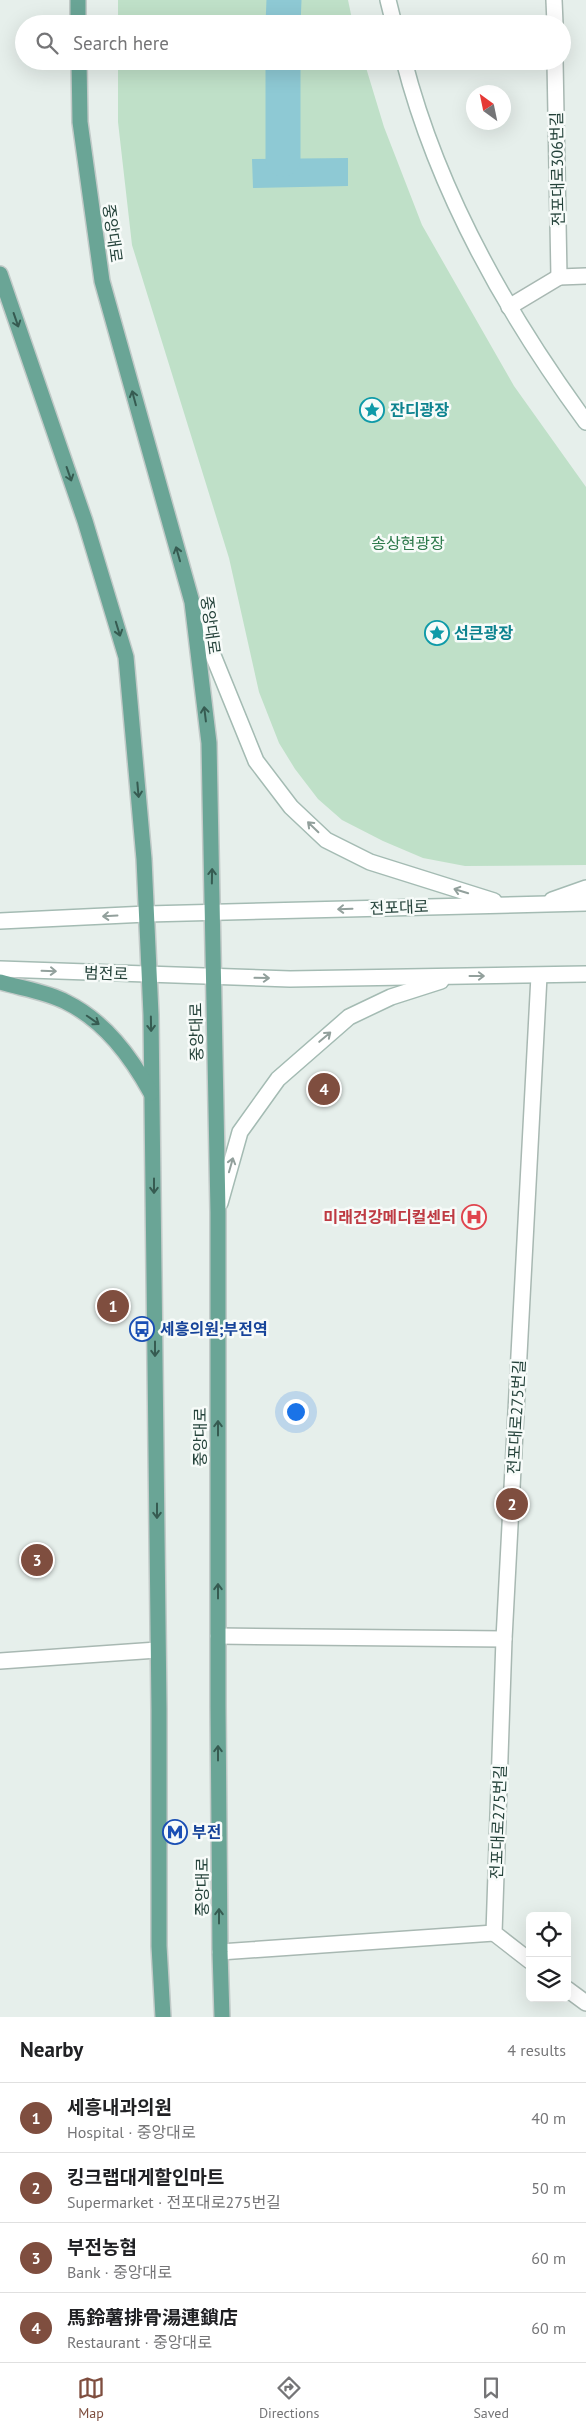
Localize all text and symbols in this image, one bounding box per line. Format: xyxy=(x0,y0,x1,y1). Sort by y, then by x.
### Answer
search box xyxy=(15,15,571,70)
icon: search xyxy=(33,29,61,57)
text: Search here xyxy=(73,31,169,55)
north arrow xyxy=(466,85,511,130)
street label: 전포대로306번길 xyxy=(546,112,568,226)
street label: 중앙대로 xyxy=(99,202,127,264)
one-way arrow xyxy=(12,312,21,328)
one-way arrow xyxy=(129,390,139,406)
place icon: 잔디광장 xyxy=(359,397,385,423)
place label: 잔디광장 xyxy=(390,400,449,420)
one-way arrow xyxy=(65,466,74,481)
park label: 송상현광장 xyxy=(371,533,445,553)
one-way arrow xyxy=(173,547,183,563)
street label: 중앙대로 xyxy=(197,594,225,656)
one-way arrow xyxy=(113,620,123,636)
place icon: 선큰광장 xyxy=(424,620,450,646)
place label: 선큰광장 xyxy=(454,623,513,643)
one-way arrow xyxy=(200,706,210,722)
one-way arrow xyxy=(133,781,143,797)
one-way arrow xyxy=(307,822,319,834)
one-way arrow xyxy=(207,869,217,885)
one-way arrow xyxy=(453,886,469,895)
street label: 전포대로 xyxy=(369,896,429,918)
one-way arrow xyxy=(337,904,354,914)
one-way arrow xyxy=(102,911,118,921)
street label: 범전로 xyxy=(84,962,129,984)
one-way arrow xyxy=(40,966,56,975)
one-way arrow xyxy=(468,971,484,981)
one-way arrow xyxy=(253,974,269,983)
street label: 중앙대로 xyxy=(185,1002,207,1062)
one-way arrow xyxy=(85,1015,99,1025)
one-way arrow xyxy=(146,1015,156,1031)
one-way arrow xyxy=(319,1032,332,1043)
pin: 4 xyxy=(308,1070,340,1108)
one-way arrow xyxy=(226,1157,236,1173)
one-way arrow xyxy=(149,1178,159,1194)
hospital icon: 미래건강메디컬센터 xyxy=(461,1204,487,1230)
place label: 미래건강메디컬센터 xyxy=(324,1207,456,1227)
pin: 1 xyxy=(97,1287,129,1325)
bus stop icon: 세흥의원;부전역 xyxy=(129,1316,155,1342)
place label: 세흥의원;부전역 xyxy=(160,1319,268,1339)
one-way arrow xyxy=(150,1340,160,1356)
street label: 전포대로275번길 xyxy=(503,1359,529,1475)
your location xyxy=(283,1399,309,1425)
street label: 중앙대로 xyxy=(190,1407,210,1466)
one-way arrow xyxy=(213,1421,223,1437)
pin: 2 xyxy=(496,1485,528,1523)
one-way arrow xyxy=(152,1503,161,1519)
pin: 3 xyxy=(21,1541,53,1579)
one-way arrow xyxy=(213,1583,223,1600)
one-way arrow xyxy=(213,1746,223,1762)
street label: 전포대로275번길 xyxy=(486,1764,510,1880)
metro station icon: 부전 xyxy=(162,1819,188,1845)
place label: 부전 xyxy=(192,1822,221,1842)
street label: 중앙대로 xyxy=(192,1857,212,1916)
one-way arrow xyxy=(215,1908,224,1924)
map controls xyxy=(526,1912,571,2002)
button: locate xyxy=(526,1912,571,1957)
button: layers xyxy=(526,1957,571,2002)
text: Nearby xyxy=(20,2036,83,2063)
text: 4 results xyxy=(507,2040,566,2060)
text: 세흥내과의원 xyxy=(67,2095,172,2119)
text: 1 xyxy=(31,2108,41,2128)
text: 40 m xyxy=(531,2108,566,2128)
text: Hospital · 중앙대로 xyxy=(67,2122,196,2142)
text: 킹크랩대게할인마트 xyxy=(67,2165,224,2189)
text: 2 xyxy=(31,2178,41,2198)
text: 50 m xyxy=(531,2178,566,2198)
text: Supermarket · 전포대로275번길 xyxy=(67,2192,281,2212)
text: 부전농협 xyxy=(67,2235,137,2259)
text: 3 xyxy=(31,2248,41,2268)
text: 60 m xyxy=(531,2248,566,2268)
text: Bank · 중앙대로 xyxy=(67,2262,172,2282)
text: 馬鈴薯排骨湯連鎖店 xyxy=(67,2305,238,2329)
text: 4 xyxy=(31,2318,41,2338)
text: 60 m xyxy=(531,2318,566,2338)
text: Restaurant · 중앙대로 xyxy=(67,2332,212,2352)
tab: Map xyxy=(77,2374,105,2422)
tab: Directions xyxy=(259,2374,319,2422)
tab: Saved xyxy=(473,2374,509,2422)

